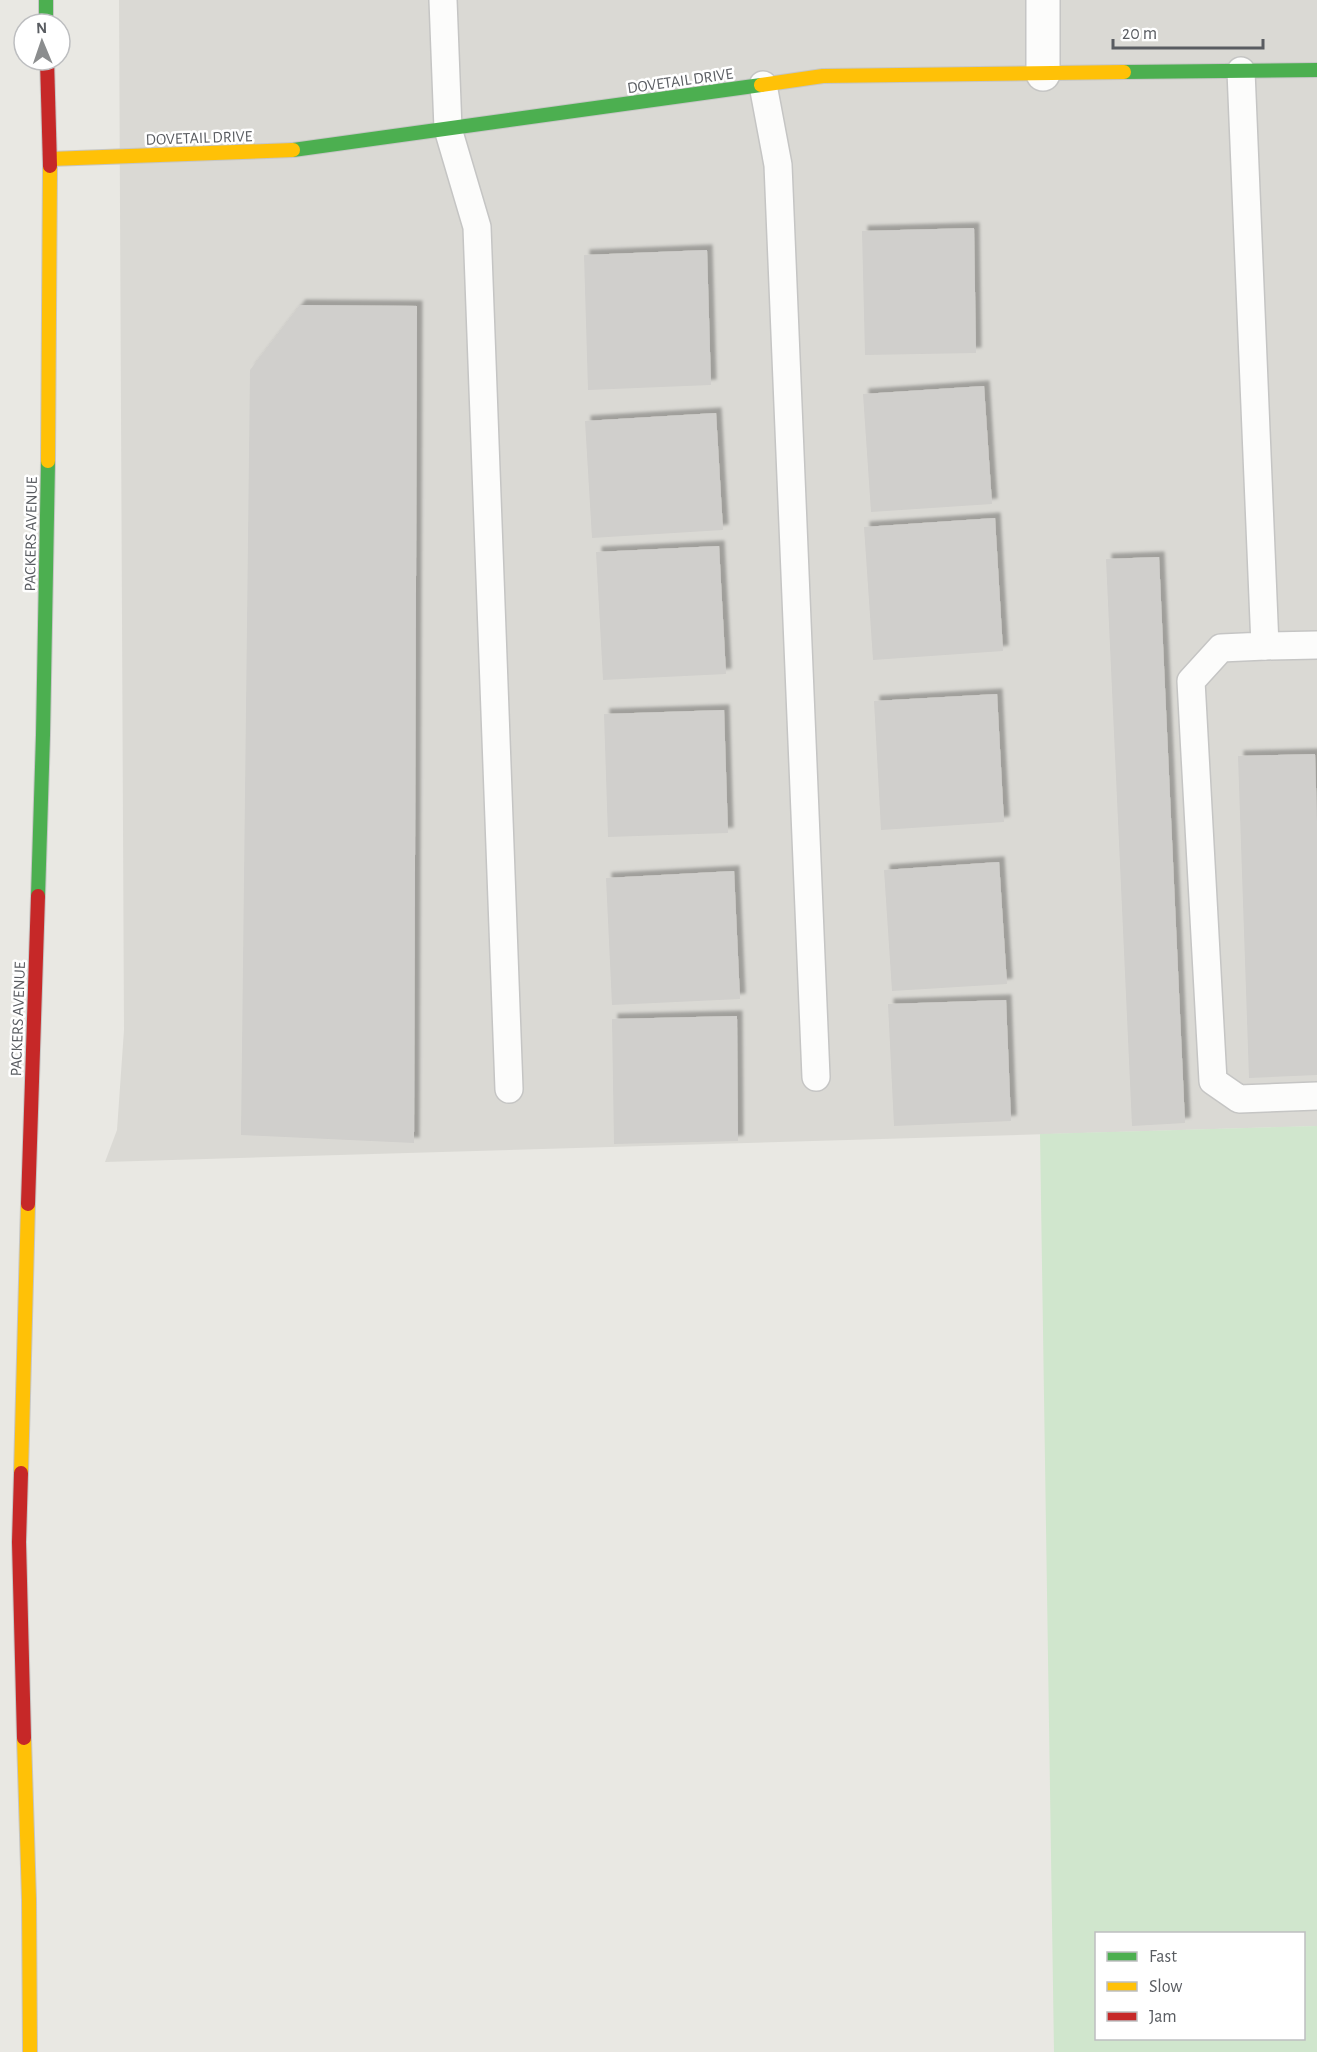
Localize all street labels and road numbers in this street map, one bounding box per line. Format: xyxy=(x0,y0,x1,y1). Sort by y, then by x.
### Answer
street label: DOVETAIL DRIVE xyxy=(626,66,734,96)
street label: DOVETAIL DRIVE xyxy=(145,128,253,148)
street label: PACKERS AVENUE xyxy=(22,476,40,591)
street label: PACKERS AVENUE xyxy=(8,961,28,1077)

